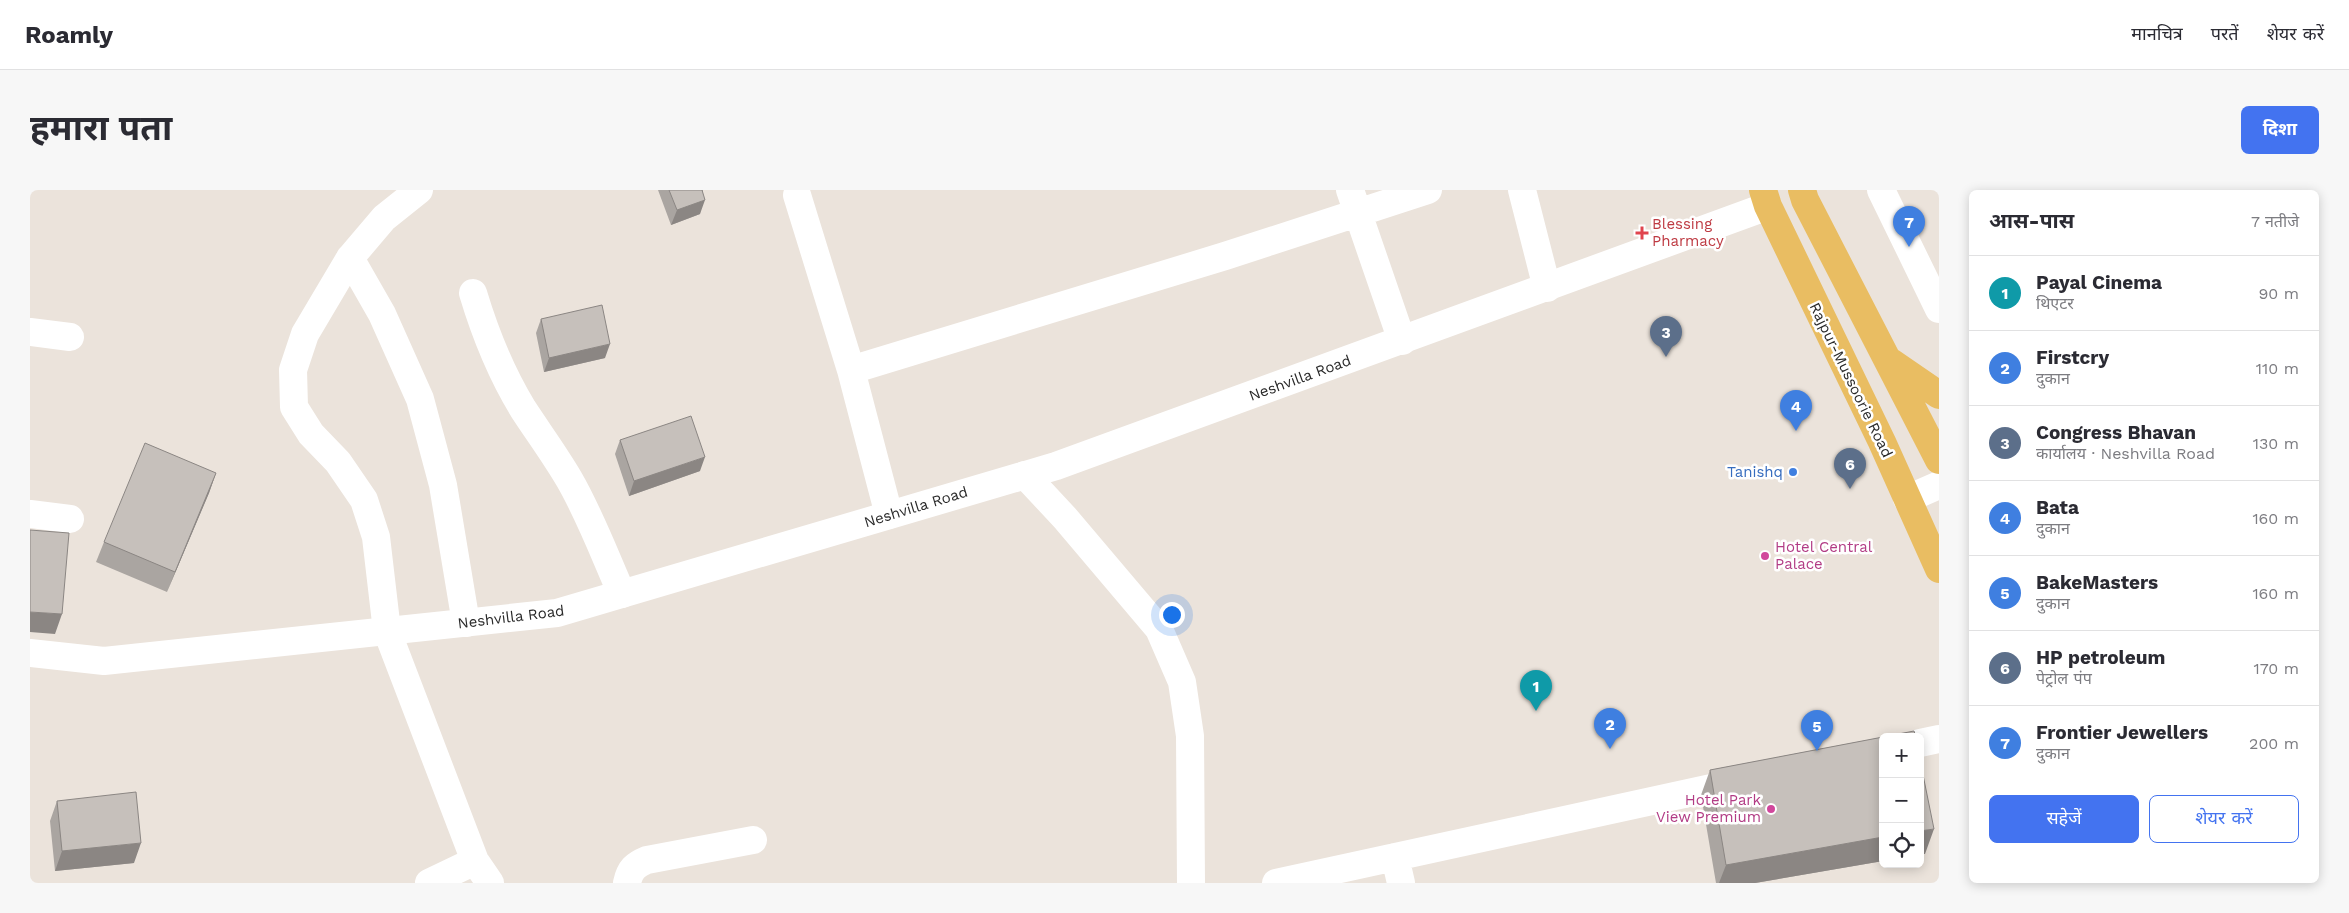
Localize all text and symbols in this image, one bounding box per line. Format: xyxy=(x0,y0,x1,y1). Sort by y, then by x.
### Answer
text: Roamly xyxy=(25,21,113,49)
text: मानचित्र xyxy=(2131,23,2183,44)
text: परतें xyxy=(2211,23,2239,44)
text: शेयर करें xyxy=(2267,23,2324,44)
button: दिशा xyxy=(2241,106,2319,154)
text: हमारा पता xyxy=(30,107,172,149)
pin: 7 xyxy=(1893,206,1925,247)
text: आस-पास xyxy=(1989,208,2074,233)
text: 7 नतीजे xyxy=(2251,212,2299,231)
place label: Blessing Pharmacy xyxy=(1652,215,1724,250)
marker: Blessing Pharmacy xyxy=(1636,227,1648,239)
text: Payal Cinema xyxy=(2036,271,2162,294)
text: 1 xyxy=(2002,284,2008,303)
text: 90 m xyxy=(2258,284,2299,303)
text: थिएटर xyxy=(2036,294,2074,313)
street label: Rajpur-Mussoorie Road xyxy=(1806,300,1896,460)
pin: 3 xyxy=(1650,316,1682,357)
text: Firstcry xyxy=(2036,346,2109,369)
street label: Neshvilla Road xyxy=(1246,351,1354,405)
text: 2 xyxy=(2000,359,2010,378)
text: 110 m xyxy=(2256,359,2299,378)
text: दुकान xyxy=(2036,369,2070,388)
pin: 4 xyxy=(1780,390,1812,431)
text: Congress Bhavan xyxy=(2036,421,2196,444)
text: 3 xyxy=(2000,434,2010,453)
text: 130 m xyxy=(2253,434,2299,453)
text: कार्यालय · Neshvilla Road xyxy=(2036,444,2215,463)
pin: 6 xyxy=(1834,448,1866,489)
place label: Tanishq xyxy=(1727,463,1783,481)
marker: Tanishq xyxy=(1787,466,1799,478)
street label: Neshvilla Road xyxy=(862,483,970,531)
text: Bata xyxy=(2036,496,2079,519)
text: 4 xyxy=(2000,509,2010,528)
text: 160 m xyxy=(2252,509,2299,528)
text: दुकान xyxy=(2036,519,2070,538)
place label: Hotel Central Palace xyxy=(1775,538,1873,573)
marker: Hotel Central Palace xyxy=(1759,550,1771,562)
text: BakeMasters xyxy=(2036,571,2158,594)
text: 5 xyxy=(2000,584,2010,603)
text: 160 m xyxy=(2252,584,2299,603)
text: दुकान xyxy=(2036,594,2070,613)
street label: Neshvilla Road xyxy=(457,602,565,632)
your location xyxy=(1159,602,1185,628)
text: HP petroleum xyxy=(2036,646,2165,669)
text: 6 xyxy=(2000,659,2010,678)
text: 170 m xyxy=(2253,659,2299,678)
text: पेट्रोल पंप xyxy=(2036,669,2092,688)
pin: 1 xyxy=(1520,670,1552,711)
pin: 2 xyxy=(1594,708,1626,749)
pin: 5 xyxy=(1801,710,1833,751)
text: Frontier Jewellers xyxy=(2036,721,2208,744)
map controls xyxy=(1879,733,1924,868)
button: + xyxy=(1879,733,1924,778)
text: 7 xyxy=(2000,734,2010,753)
text: 200 m xyxy=(2249,734,2299,753)
text: दुकान xyxy=(2036,744,2070,763)
button: − xyxy=(1879,778,1924,823)
place label: Hotel Park View Premium xyxy=(1656,791,1761,826)
button: सहेजें xyxy=(1989,795,2139,843)
button: शेयर करें xyxy=(2149,795,2299,843)
marker: Hotel Park View Premium xyxy=(1765,803,1777,815)
button: locate xyxy=(1879,823,1924,868)

